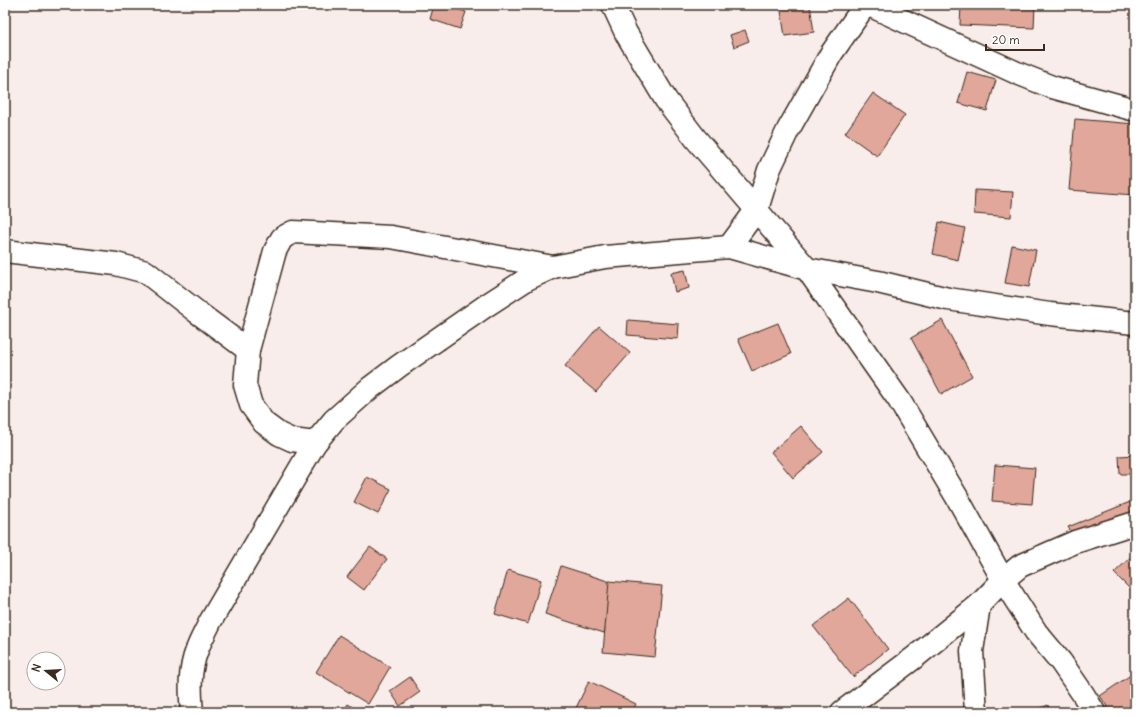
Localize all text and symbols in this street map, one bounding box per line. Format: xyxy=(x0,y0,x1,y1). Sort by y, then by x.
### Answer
scale bar xyxy=(986,26,1044,52)
text: 20 m xyxy=(992,32,1020,47)
north arrow xyxy=(26,651,66,691)
text: N xyxy=(29,662,44,674)

